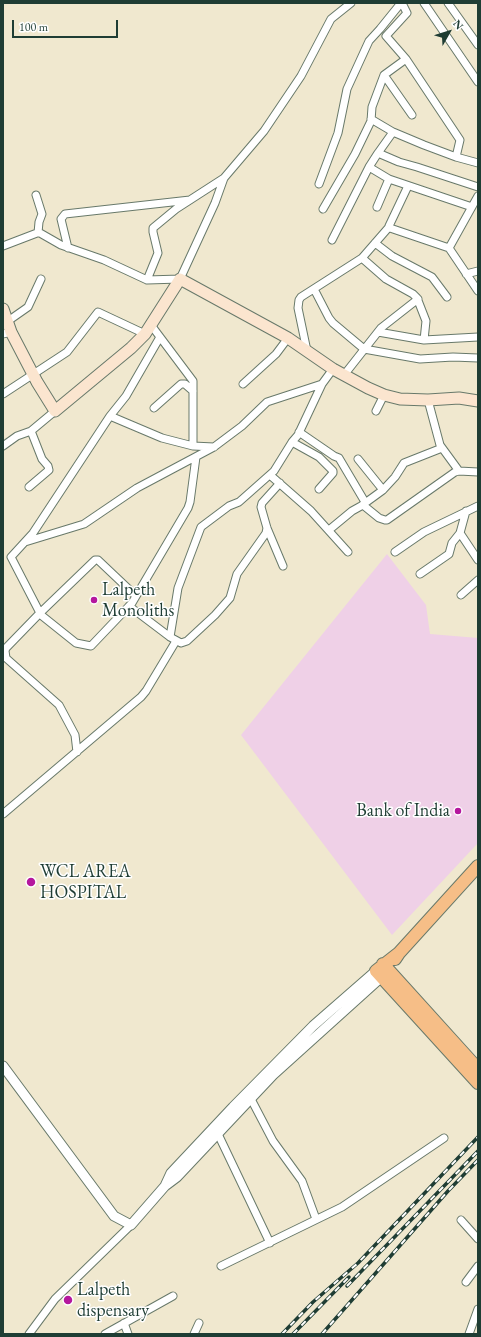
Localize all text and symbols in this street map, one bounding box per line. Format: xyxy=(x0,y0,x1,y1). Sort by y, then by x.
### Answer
scale bar xyxy=(14,12,120,38)
north arrow xyxy=(429,12,469,52)
text: N xyxy=(450,17,467,32)
text: 100 m xyxy=(19,19,48,35)
place label: Lalpeth Monoliths xyxy=(102,579,174,622)
marker: Lalpeth Monoliths xyxy=(89,595,99,605)
place label: Bank of India xyxy=(356,800,450,822)
marker: Bank of India xyxy=(453,806,463,816)
place label: WCL AREA HOSPITAL xyxy=(40,861,131,904)
marker: WCL AREA HOSPITAL xyxy=(25,876,37,888)
place label: Lalpeth dispensary xyxy=(77,1279,149,1322)
marker: Lalpeth dispensary xyxy=(62,1294,74,1306)

